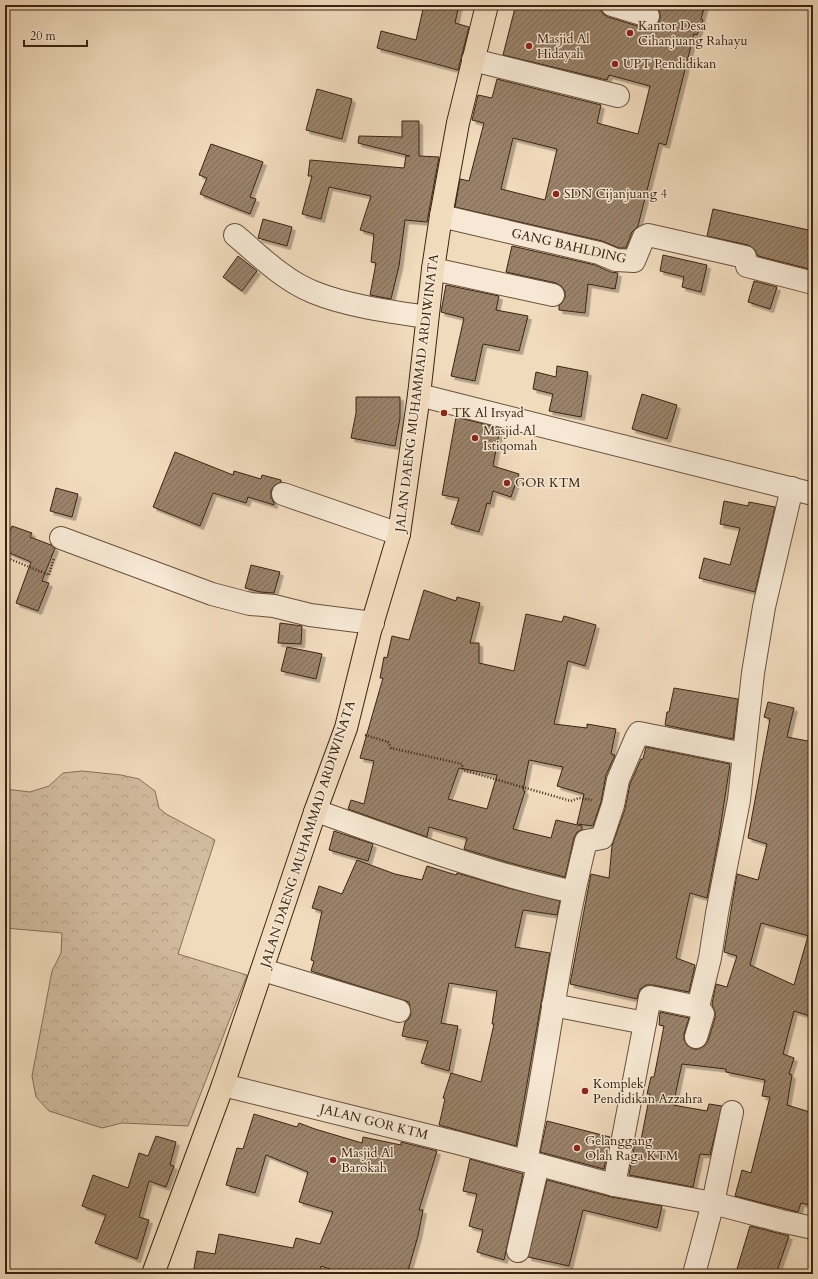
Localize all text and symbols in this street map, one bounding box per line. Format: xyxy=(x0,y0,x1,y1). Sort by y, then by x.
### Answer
place label: Kantor Desa Cihanjuang Rahayu xyxy=(638,17,748,50)
scale bar xyxy=(24,22,87,48)
text: 20 m xyxy=(30,28,57,44)
marker: Kantor Desa Cihanjuang Rahayu xyxy=(625,28,635,38)
place label: Masjid Al Hidayah xyxy=(537,30,590,63)
marker: Masjid Al Hidayah xyxy=(524,41,534,51)
place label: UPT Pendidikan xyxy=(623,55,717,73)
marker: UPT Pendidikan xyxy=(610,59,620,69)
place label: SDN Cijanjuang 4 xyxy=(564,185,668,203)
marker: SDN Cijanjuang 4 xyxy=(551,189,561,199)
street label: GANG BAHLDING xyxy=(510,224,628,268)
street label: JALAN DAENG MUHAMMAD ARDIWINATA xyxy=(391,252,443,535)
place label: TK Al Irsyad xyxy=(452,404,524,422)
marker: TK Al Irsyad xyxy=(439,408,449,418)
place label: Masjid Al Istiqomah xyxy=(483,422,537,455)
marker: Masjid Al Istiqomah xyxy=(470,433,480,443)
place label: GOR KTM xyxy=(515,474,580,492)
marker: GOR KTM xyxy=(502,478,512,488)
street label: JALAN DAENG MUHAMMAD ARDIWINATA xyxy=(256,697,360,972)
place label: Komplek Pendidikan Azzahra xyxy=(593,1075,703,1108)
marker: Komplek Pendidikan Azzahra xyxy=(580,1086,590,1096)
street label: JALAN GOR KTM xyxy=(316,1099,430,1144)
place label: Gelanggang Olah Raga KTM xyxy=(585,1132,678,1165)
marker: Gelanggang Olah Raga KTM xyxy=(572,1143,582,1153)
place label: Masjid Al Barokah xyxy=(341,1144,394,1177)
marker: Masjid Al Barokah xyxy=(328,1155,338,1165)

